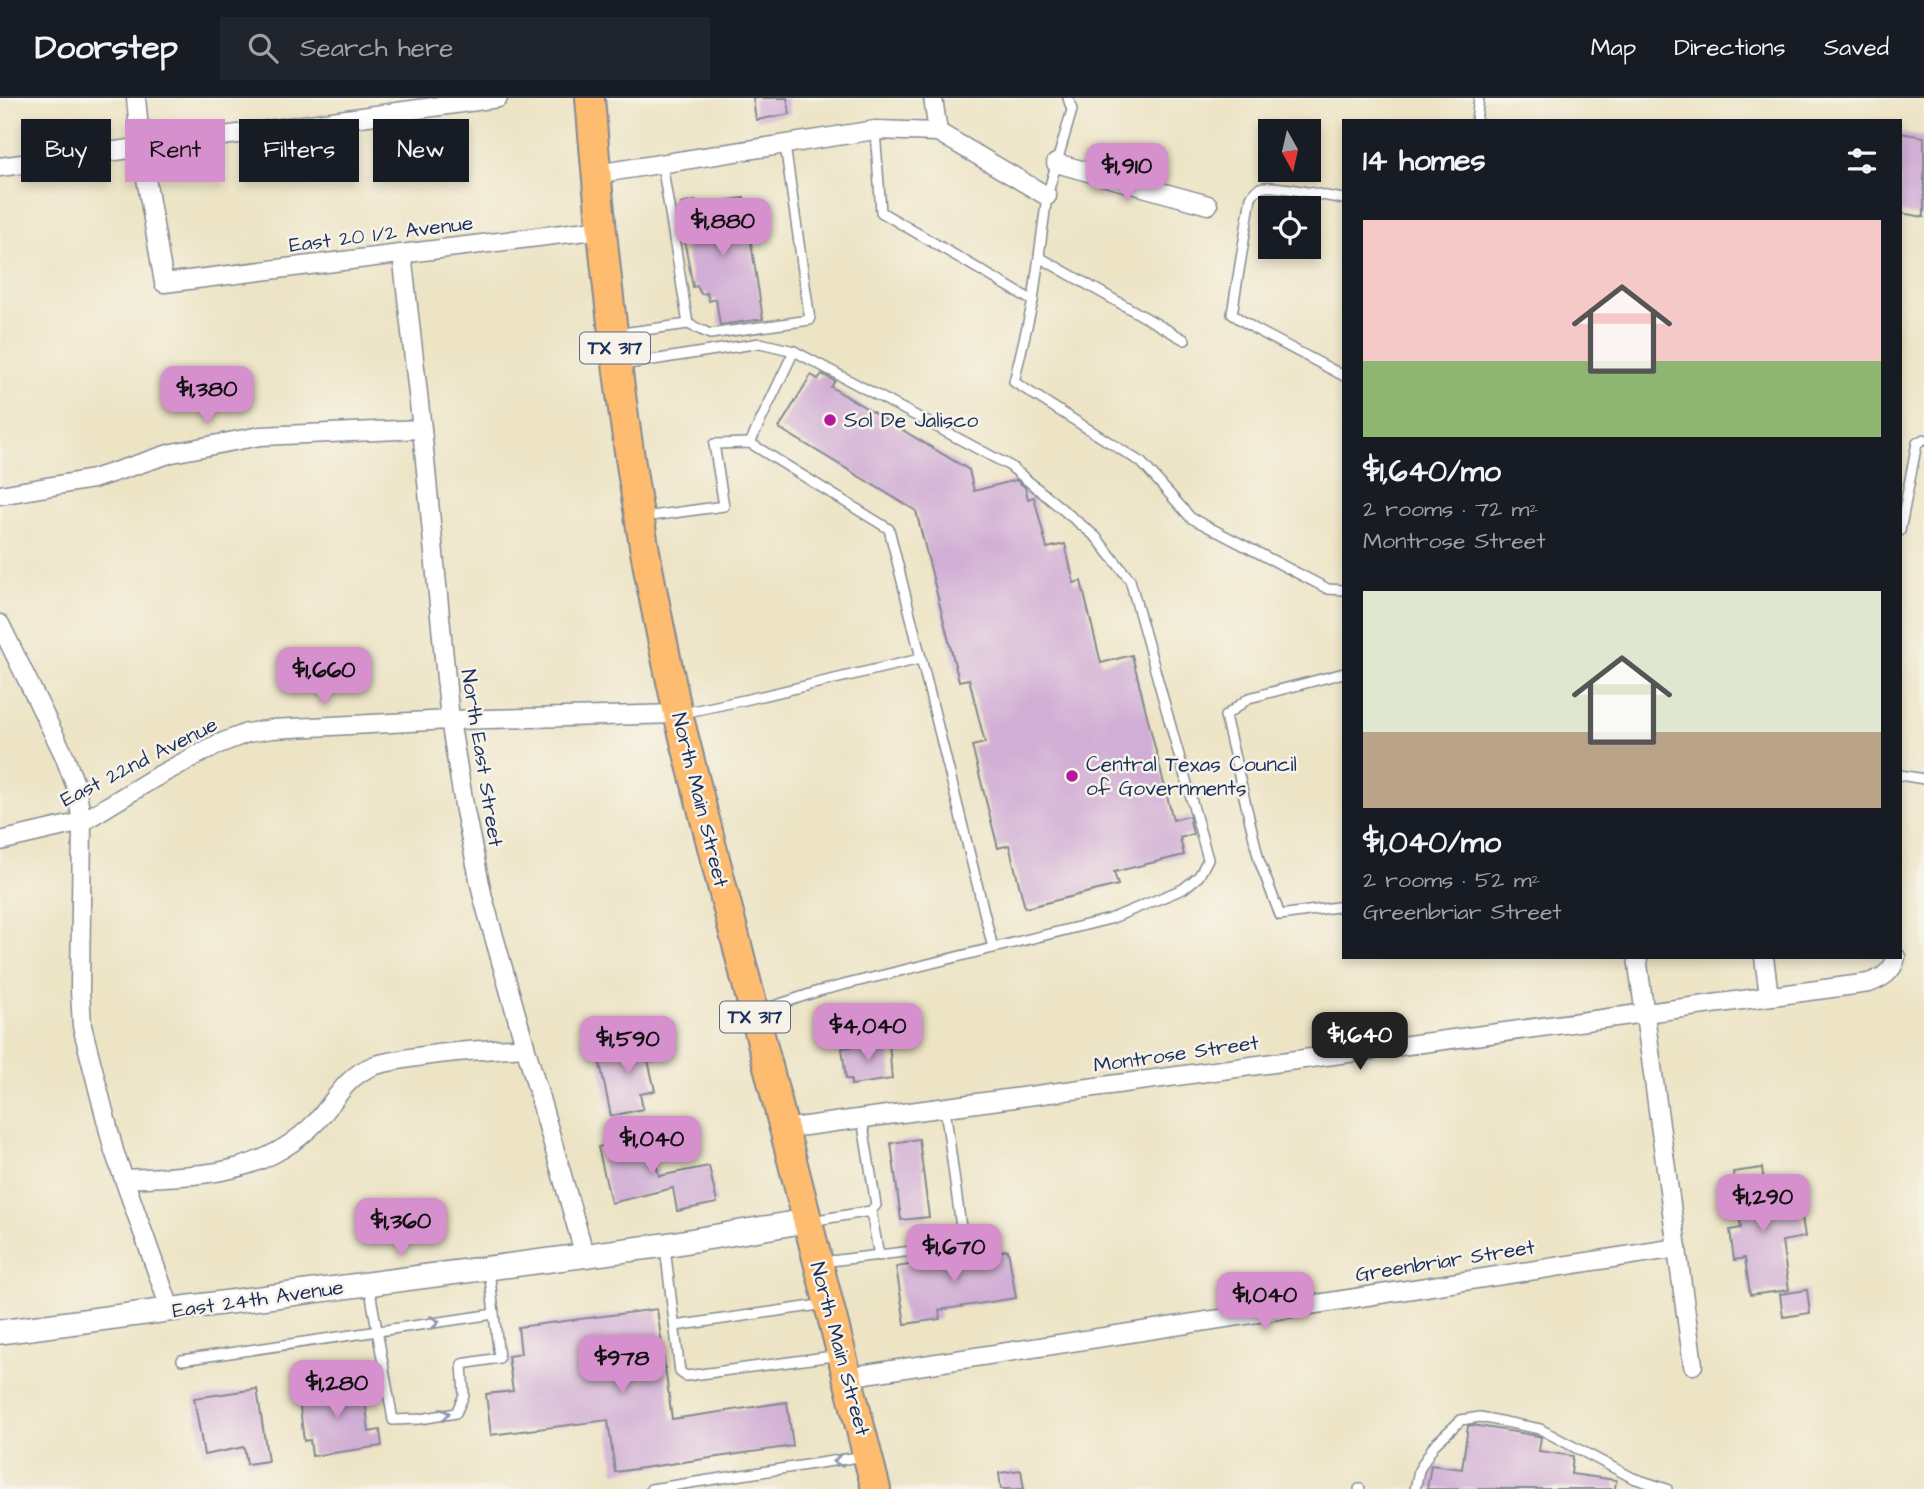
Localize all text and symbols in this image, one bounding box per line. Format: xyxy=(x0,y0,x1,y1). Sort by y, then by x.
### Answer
search box xyxy=(220,17,710,80)
text: Doorstep xyxy=(35,25,178,71)
icon: search xyxy=(244,29,282,67)
text: Search here xyxy=(300,30,453,66)
text: Map xyxy=(1591,31,1636,65)
text: Directions xyxy=(1674,31,1786,65)
text: Saved xyxy=(1824,31,1889,65)
chip: Buy xyxy=(21,119,111,182)
chip: Rent xyxy=(125,119,225,182)
chip: Filters xyxy=(239,119,359,182)
chip: New xyxy=(373,119,469,182)
north arrow xyxy=(1258,119,1321,182)
map controls xyxy=(1258,119,1321,259)
text: 14 homes xyxy=(1363,140,1486,182)
icon: filters xyxy=(1843,142,1881,180)
pin: $1,910 xyxy=(1070,144,1184,203)
text: $1,910 xyxy=(1102,150,1152,182)
button: locate xyxy=(1258,196,1321,259)
pin: $1,880 xyxy=(666,198,780,258)
text: $1,880 xyxy=(691,205,755,237)
street label: East 20 1/2 Avenue xyxy=(287,208,475,260)
icon: home xyxy=(1559,266,1685,392)
road number: TX 317 xyxy=(580,332,650,364)
pin: $1,380 xyxy=(150,366,264,426)
text: $1,380 xyxy=(177,373,237,405)
place label: Sol De Jalisco xyxy=(844,406,979,435)
marker: Sol De Jalisco xyxy=(822,412,838,428)
text: $1,640/mo xyxy=(1363,451,1501,493)
text: 2 rooms · 72 m² xyxy=(1363,493,1538,525)
text: Montrose Street xyxy=(1363,525,1546,557)
icon: home xyxy=(1559,637,1685,763)
pin: $1,660 xyxy=(267,648,381,707)
text: $1,660 xyxy=(292,654,356,686)
street label: North East Street xyxy=(454,667,510,849)
street label: East 22nd Avenue xyxy=(56,710,222,814)
street label: North Main Street xyxy=(664,710,736,891)
place label: Central Texas Council of Governments xyxy=(1086,750,1297,803)
marker: Central Texas Council of Governments xyxy=(1064,768,1080,784)
text: $1,040/mo xyxy=(1363,822,1501,864)
text: 2 rooms · 52 m² xyxy=(1363,864,1540,896)
text: Greenbriar Street xyxy=(1363,896,1562,928)
road number: TX 317 xyxy=(720,1001,790,1032)
pin: $4,040 xyxy=(811,1004,925,1063)
text: $4,040 xyxy=(829,1010,907,1042)
pin: $1,640 xyxy=(1303,1012,1417,1072)
pin: $1,590 xyxy=(571,1016,685,1076)
text: $1,640 xyxy=(1328,1019,1392,1051)
text: $1,590 xyxy=(596,1023,660,1055)
street label: Montrose Street xyxy=(1091,1028,1261,1080)
pin: $1,040 xyxy=(595,1116,709,1176)
text: $1,040 xyxy=(620,1123,684,1155)
pin: $1,290 xyxy=(1706,1174,1820,1234)
text: $1,290 xyxy=(1733,1181,1793,1213)
pin: $1,360 xyxy=(344,1198,458,1258)
text: $1,360 xyxy=(371,1205,431,1237)
pin: $1,670 xyxy=(897,1224,1011,1284)
text: $1,670 xyxy=(923,1231,985,1263)
street label: Greenbriar Street xyxy=(1353,1232,1537,1290)
street label: North Main Street xyxy=(803,1259,877,1440)
pin: $1,040 xyxy=(1208,1272,1322,1332)
street label: East 24th Avenue xyxy=(171,1273,345,1325)
text: $1,040 xyxy=(1233,1279,1297,1311)
one-way arrow xyxy=(429,1315,441,1330)
pin: $978 xyxy=(581,1336,663,1395)
text: $978 xyxy=(595,1342,649,1374)
pin: $1,280 xyxy=(280,1360,394,1420)
text: $1,280 xyxy=(306,1367,368,1399)
one-way arrow xyxy=(439,1407,451,1422)
one-way arrow xyxy=(832,1452,844,1467)

